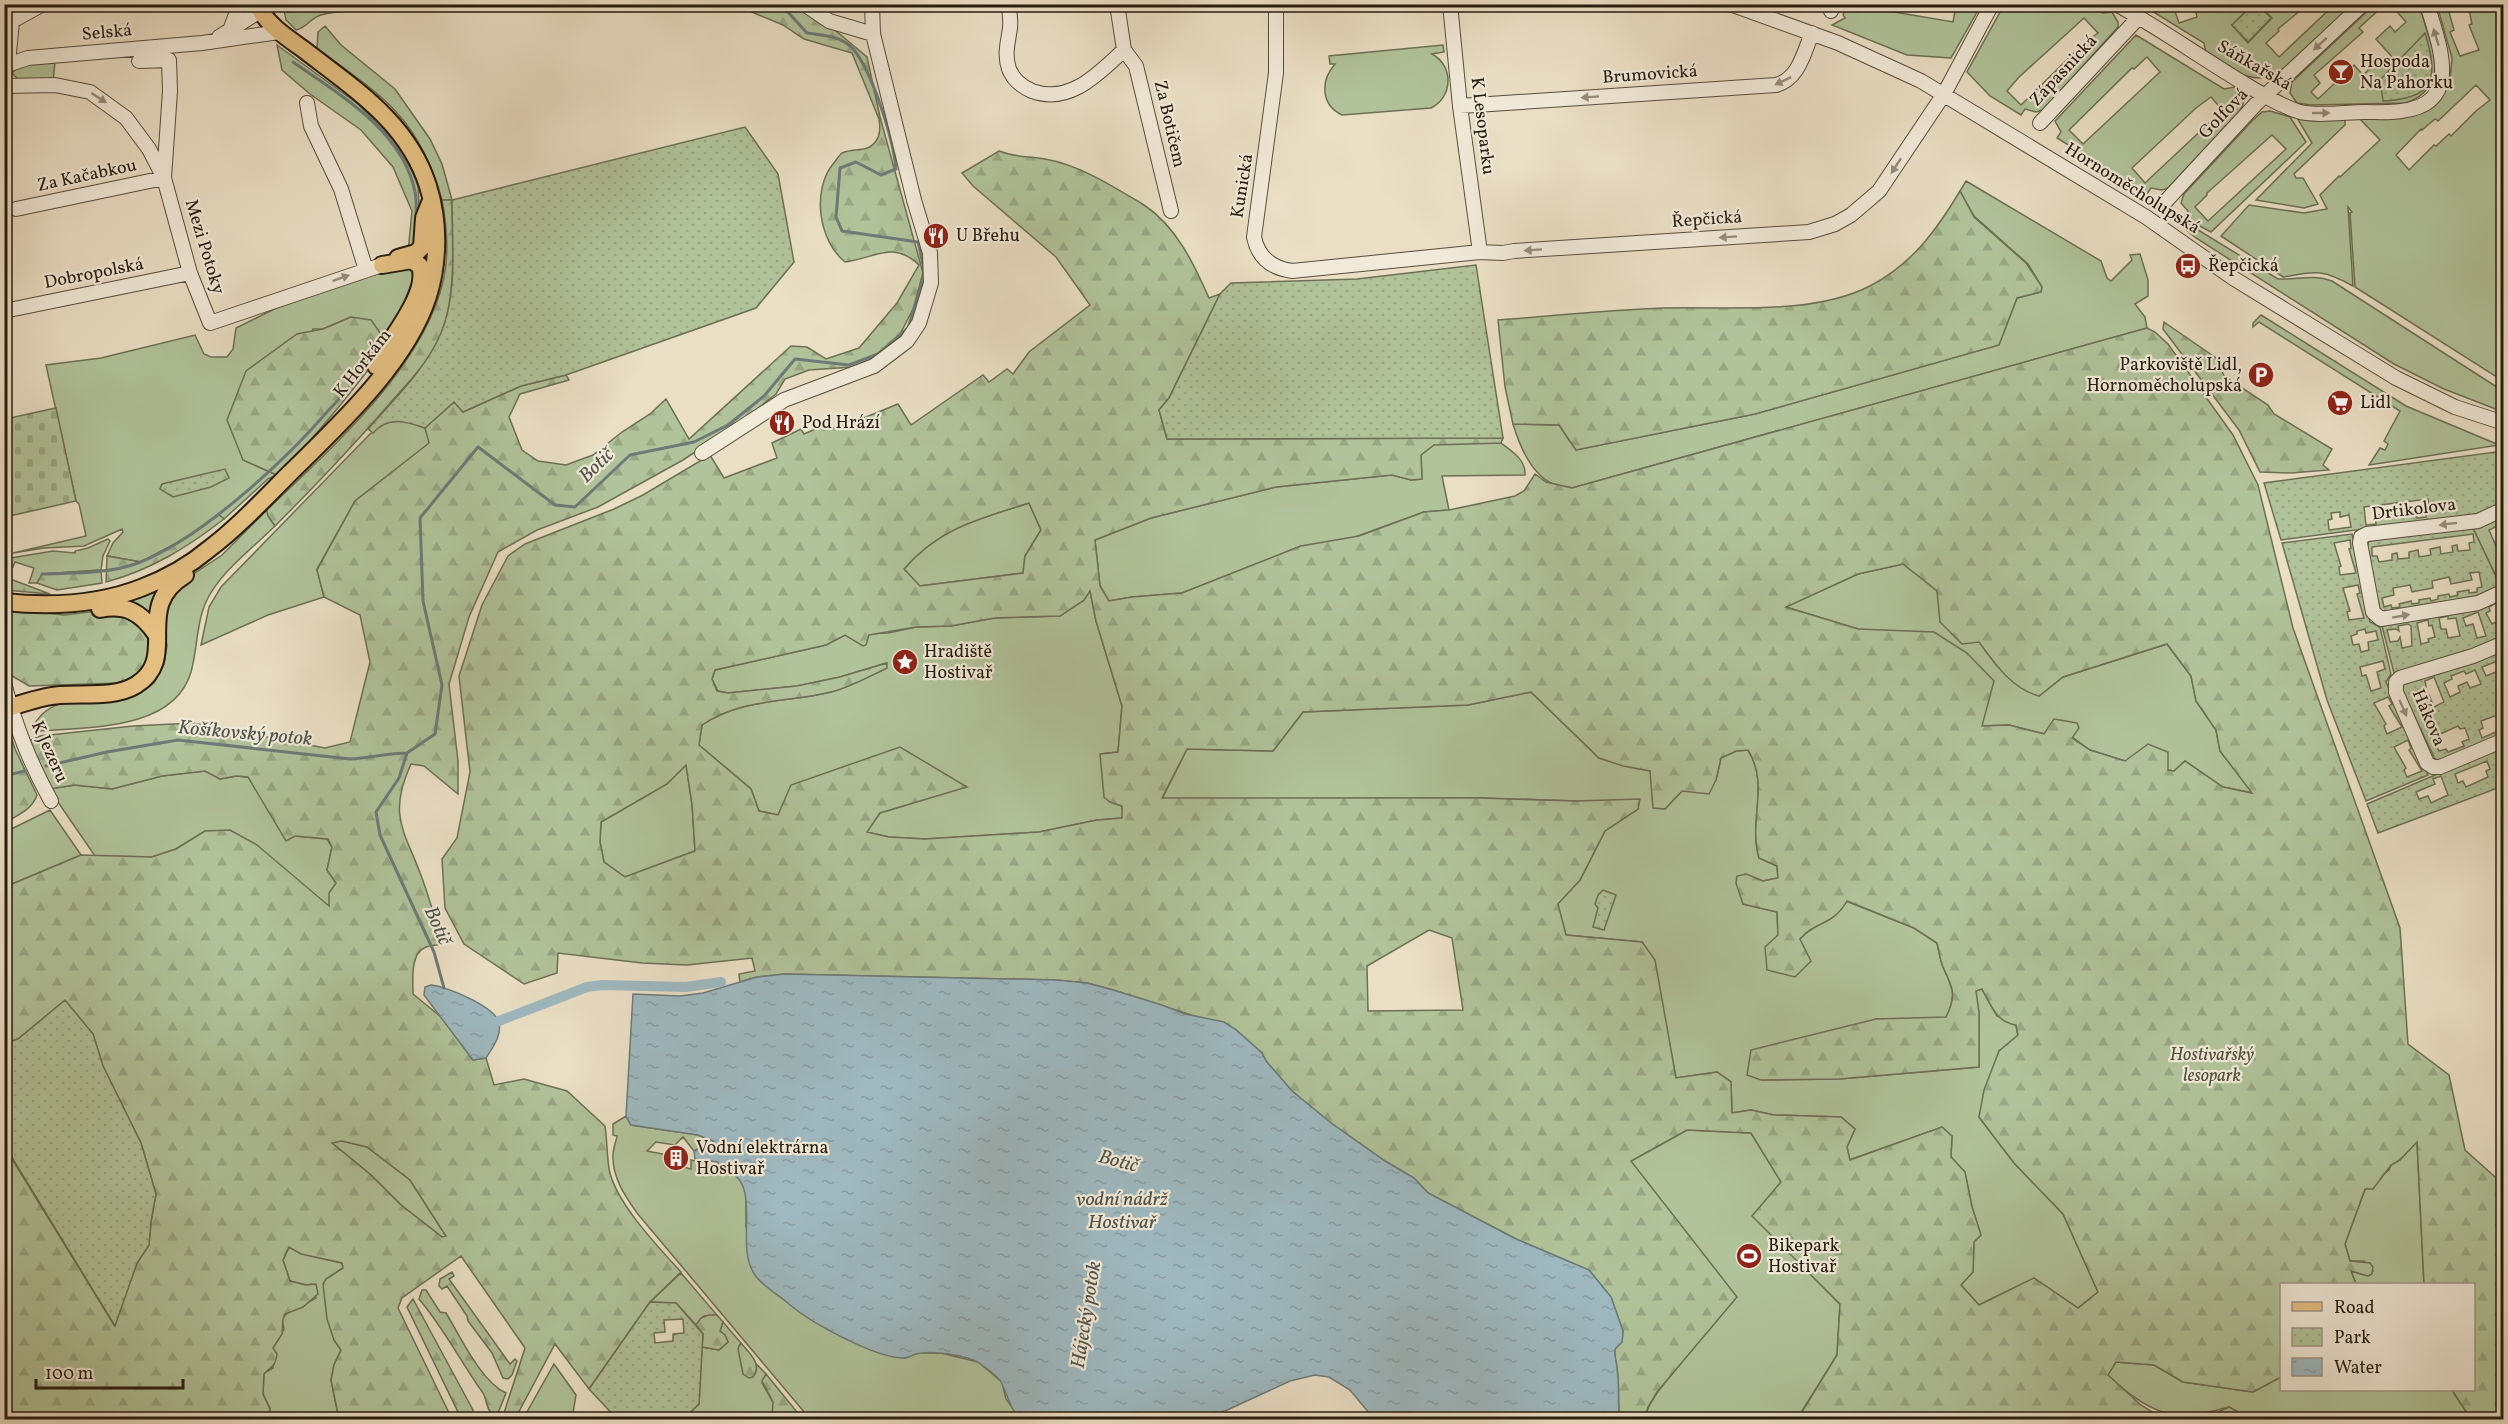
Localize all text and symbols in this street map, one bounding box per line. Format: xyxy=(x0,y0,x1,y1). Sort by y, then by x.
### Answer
street label: Selská xyxy=(81,18,133,48)
one-way arrow xyxy=(2431,28,2441,46)
street label: Zápasnická xyxy=(2024,30,2104,112)
street label: Sáňkařská xyxy=(2212,35,2296,97)
one-way arrow xyxy=(2312,37,2327,51)
place label: Hospoda Na Pahorku xyxy=(2360,50,2453,96)
bar icon: Hospoda Na Pahorku xyxy=(2326,57,2356,87)
street label: Brumovická xyxy=(1601,59,1699,91)
street label: K Lesoparku xyxy=(1464,76,1500,176)
one-way arrow xyxy=(1774,76,1792,86)
street label: Za Botičem xyxy=(1147,78,1191,170)
street label: Golfová xyxy=(2193,83,2255,145)
one-way arrow xyxy=(91,92,108,103)
one-way arrow xyxy=(1580,92,1599,102)
one-way arrow xyxy=(2312,108,2331,118)
street label: Hornoměcholupská xyxy=(2059,137,2205,241)
street label: Kunická xyxy=(1226,152,1260,220)
street label: Za Kačabkou xyxy=(35,153,139,199)
one-way arrow xyxy=(1891,157,1902,174)
street label: Mezi Potoky xyxy=(178,197,230,298)
street label: Řepčická xyxy=(1671,205,1743,235)
restaurant icon: U Břehu xyxy=(921,221,951,251)
place label: U Břehu xyxy=(956,224,1020,249)
one-way arrow xyxy=(1718,233,1737,242)
one-way arrow xyxy=(1524,245,1543,254)
bus stop icon: Řepčická xyxy=(2173,251,2203,281)
street label: Dobropolská xyxy=(42,252,146,296)
place label: Řepčická xyxy=(2208,254,2279,279)
one-way arrow xyxy=(332,273,350,283)
street label: K Horkám xyxy=(328,324,398,404)
place label: Parkoviště Lidl, Hornoměcholupská xyxy=(2086,353,2242,399)
parking icon: Parkoviště Lidl, Hornoměcholupská xyxy=(2246,360,2276,390)
supermarket icon: Lidl xyxy=(2325,388,2355,418)
place label: Lidl xyxy=(2360,391,2391,416)
restaurant icon: Pod Hrází xyxy=(767,408,797,438)
place label: Pod Hrází xyxy=(802,411,881,436)
water label: Botič xyxy=(573,441,622,490)
street label: Drtikolova xyxy=(2370,492,2458,528)
one-way arrow xyxy=(2438,519,2457,529)
one-way arrow xyxy=(2391,612,2410,621)
place label: Hradiště Hostivař xyxy=(924,640,993,686)
place icon: Hradiště Hostivař xyxy=(890,647,920,677)
street label: Hákova xyxy=(2405,686,2451,750)
one-way arrow xyxy=(2398,700,2407,717)
water label: Košíkovský potok xyxy=(177,714,313,754)
street label: K Jezeru xyxy=(24,717,74,787)
water label: Botič xyxy=(416,902,459,951)
park label: Hostivařský lesopark xyxy=(2170,1043,2254,1089)
place label: Vodní elektrárna Hostivař xyxy=(696,1136,828,1182)
building icon: Vodní elektrárna Hostivař xyxy=(661,1143,691,1173)
water label: Botič xyxy=(1095,1143,1142,1181)
water label: vodní nádrž Hostivař xyxy=(1076,1186,1169,1237)
place label: Bikepark Hostivař xyxy=(1768,1234,1840,1280)
sports icon: Bikepark Hostivař xyxy=(1734,1241,1764,1271)
water label: Hájecký potok xyxy=(1065,1259,1109,1371)
legend xyxy=(2280,1283,2475,1391)
text: Road xyxy=(2334,1296,2375,1321)
text: Park xyxy=(2334,1326,2371,1351)
scale bar xyxy=(36,1352,183,1390)
text: Water xyxy=(2334,1356,2382,1381)
text: 100 m xyxy=(45,1362,94,1387)

